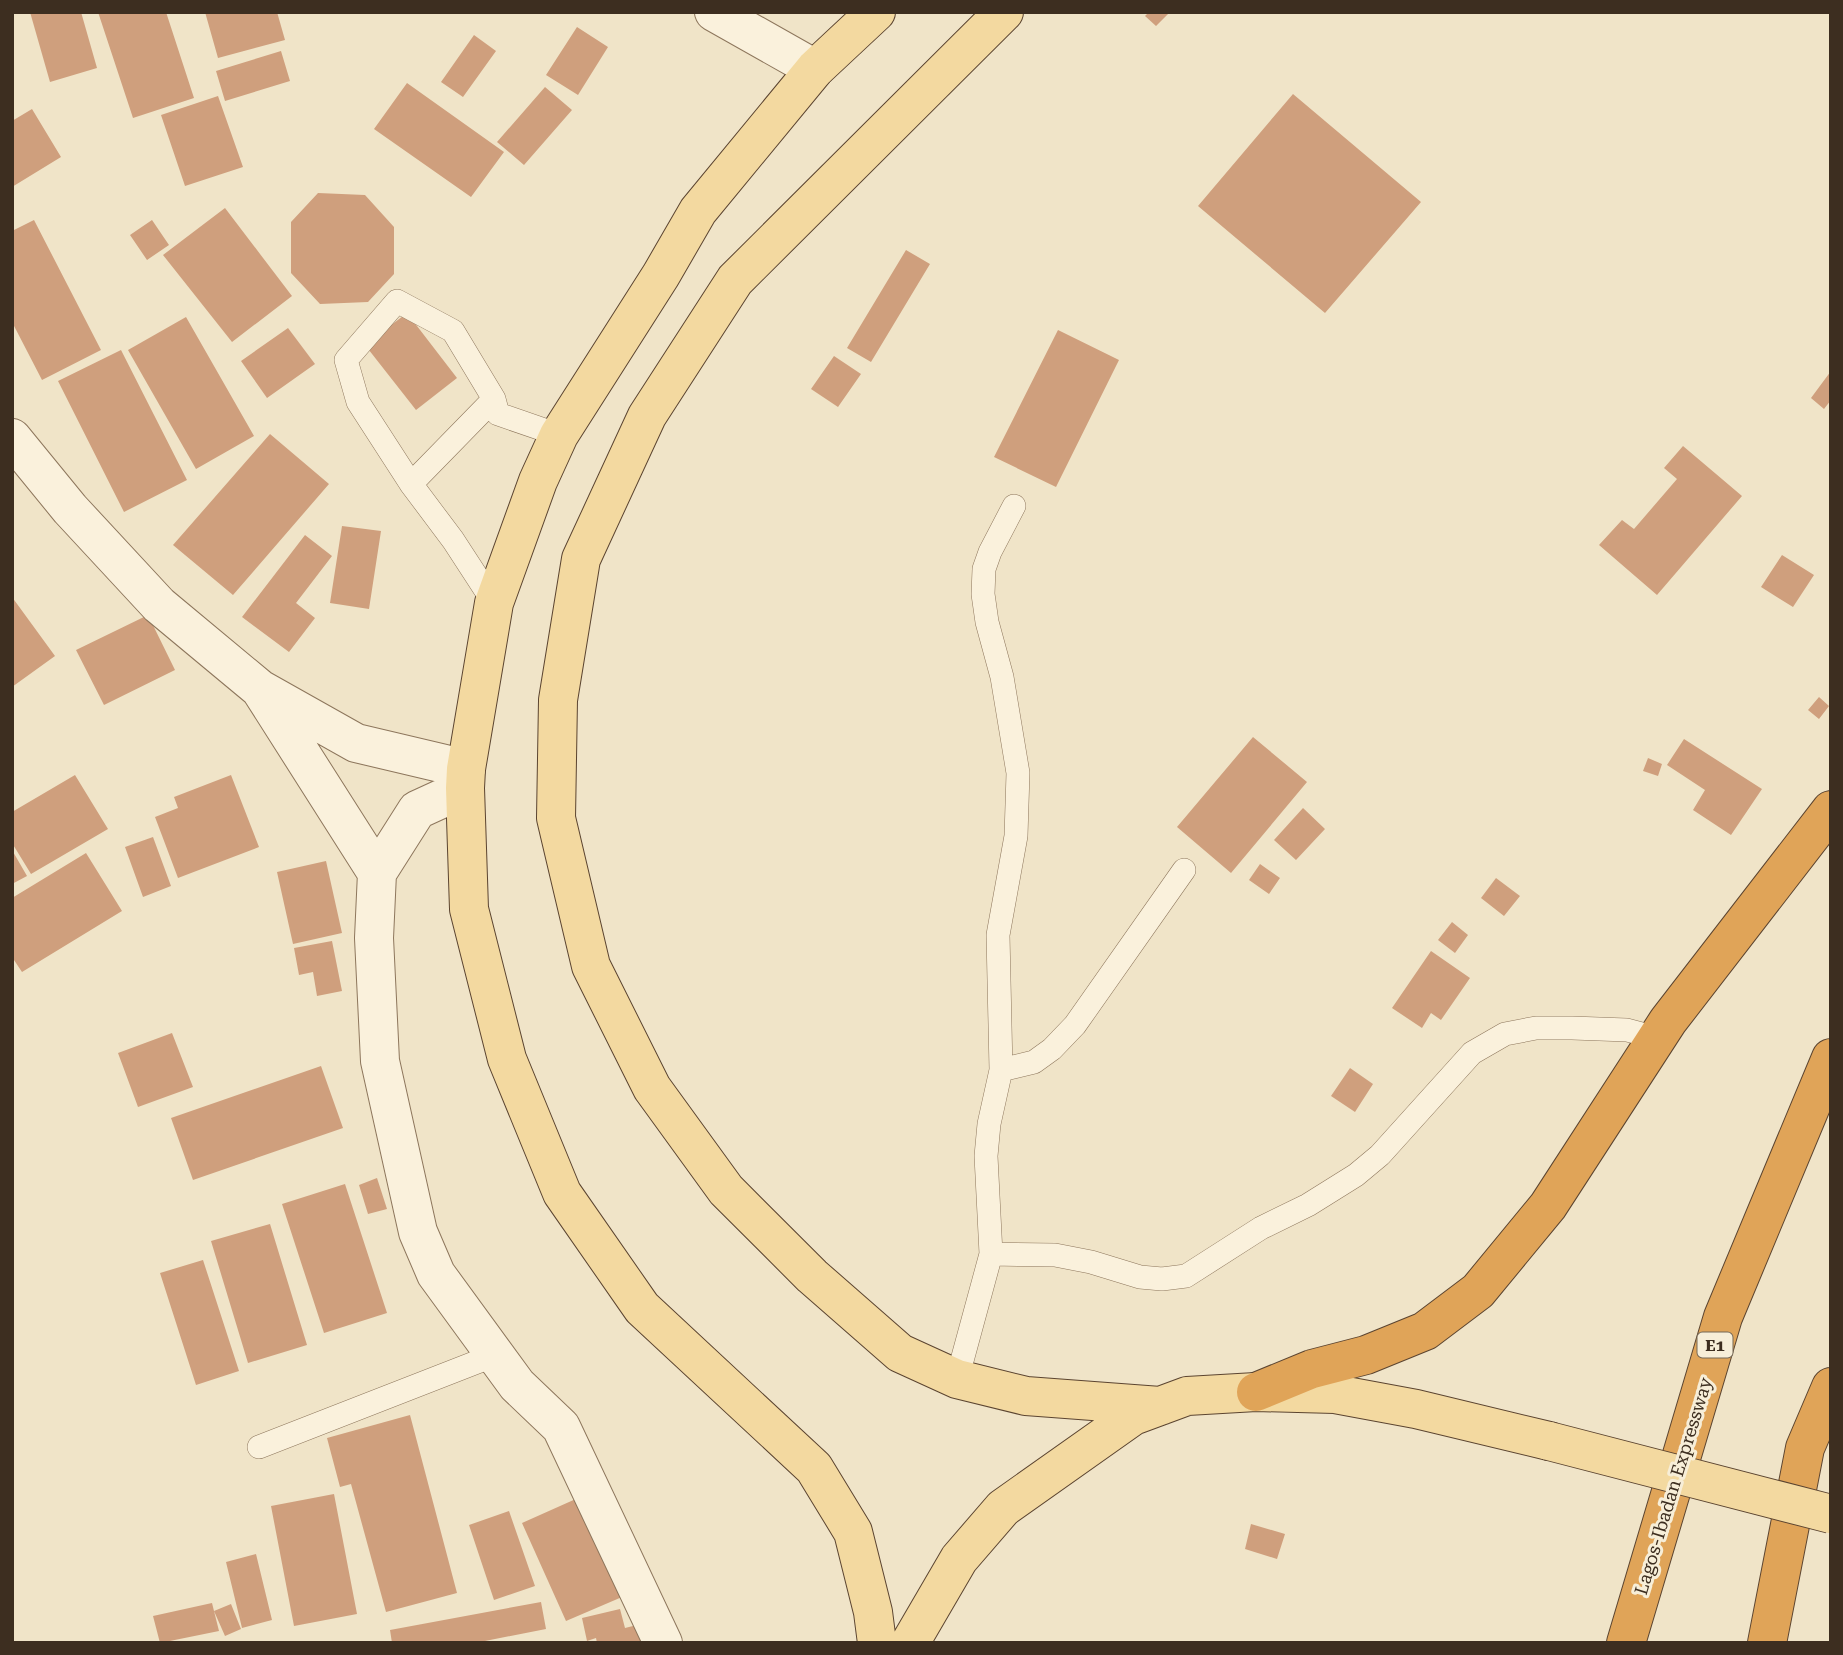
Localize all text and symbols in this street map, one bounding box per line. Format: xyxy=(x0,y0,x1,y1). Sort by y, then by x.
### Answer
road number: E1 xyxy=(1698,1332,1732,1358)
street label: Lagos-Ibadan Expressway xyxy=(1630,1375,1716,1597)

